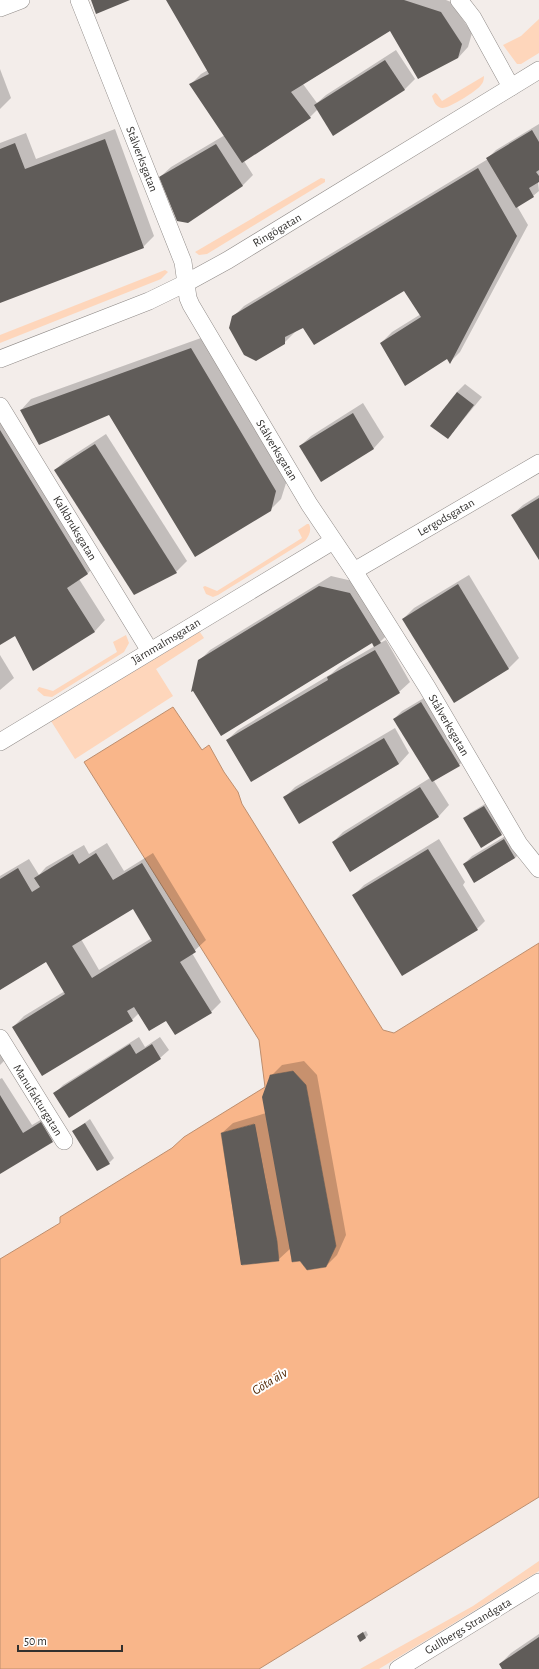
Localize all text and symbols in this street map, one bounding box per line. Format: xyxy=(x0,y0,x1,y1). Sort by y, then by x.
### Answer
street label: Stålverksgatan xyxy=(124,125,160,193)
street label: Ringögatan xyxy=(251,211,303,249)
street label: Stålverksgatan xyxy=(254,417,300,483)
street label: Kalkbruksgatan xyxy=(51,494,99,562)
street label: Lergodsgatan xyxy=(416,496,476,538)
street label: Järnmalmsgatan xyxy=(130,616,202,666)
street label: Stålverksgatan xyxy=(427,692,471,758)
street label: Manufakturgatan xyxy=(11,1062,65,1138)
water label: Göta älv xyxy=(250,1366,290,1397)
street label: Gullbergs Strandgata xyxy=(423,1595,514,1657)
scale bar xyxy=(18,1627,122,1653)
text: 50 m xyxy=(24,1635,47,1647)

